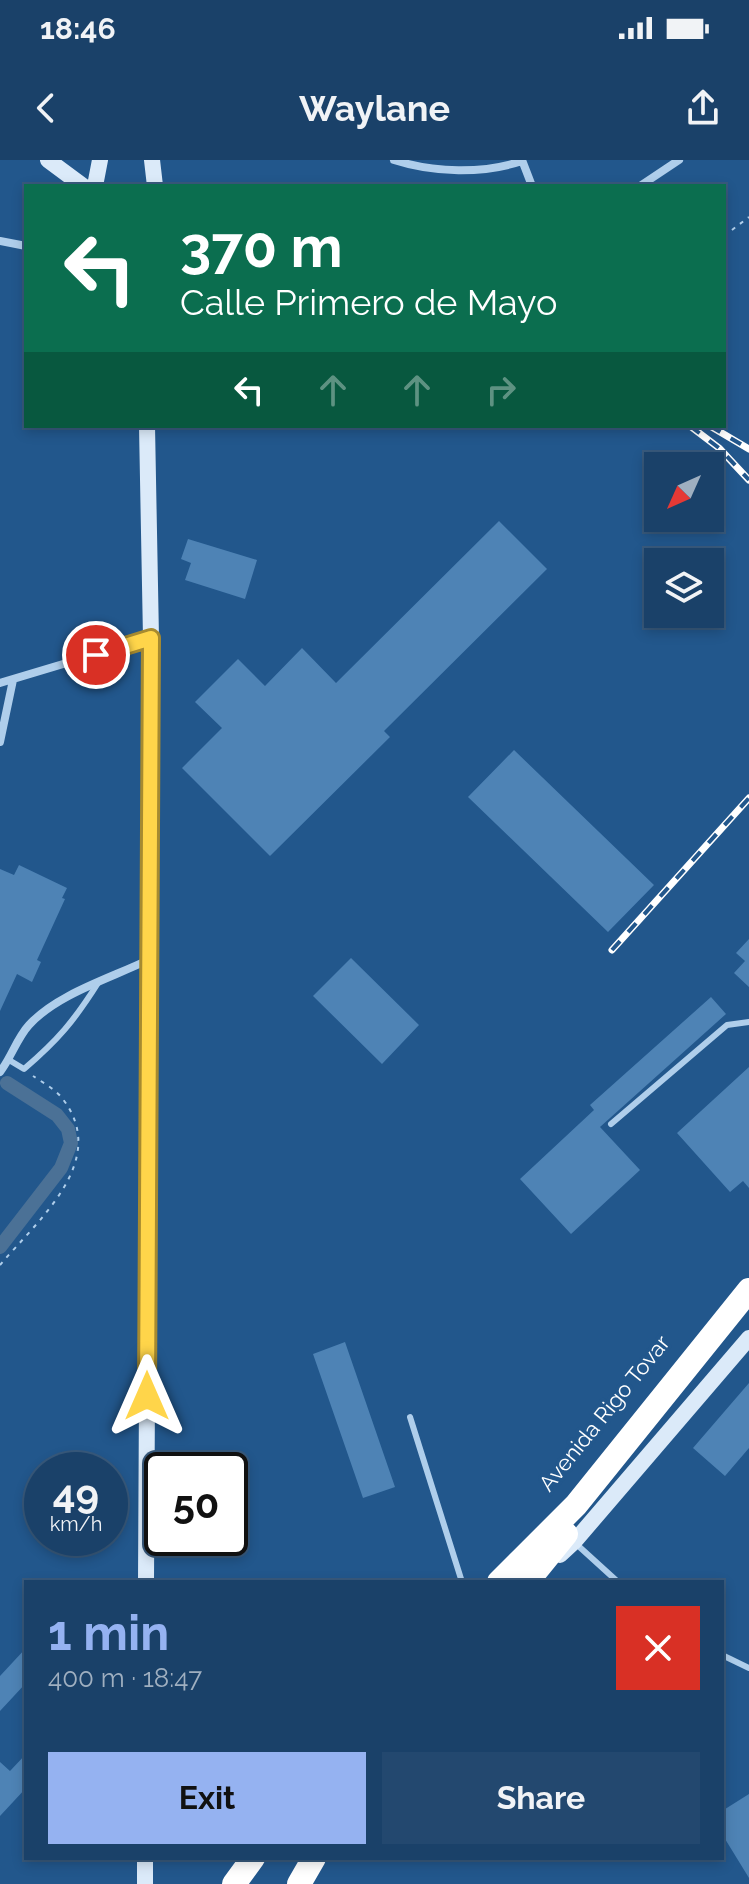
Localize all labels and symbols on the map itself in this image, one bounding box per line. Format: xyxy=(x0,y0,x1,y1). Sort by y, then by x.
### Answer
north arrow xyxy=(644,452,724,532)
pin xyxy=(62,621,130,689)
street label: Avenida Rigo Tovar xyxy=(533,1330,675,1496)
position arrow xyxy=(105,1354,189,1438)
speed limit sign: 50 xyxy=(144,1452,248,1556)

